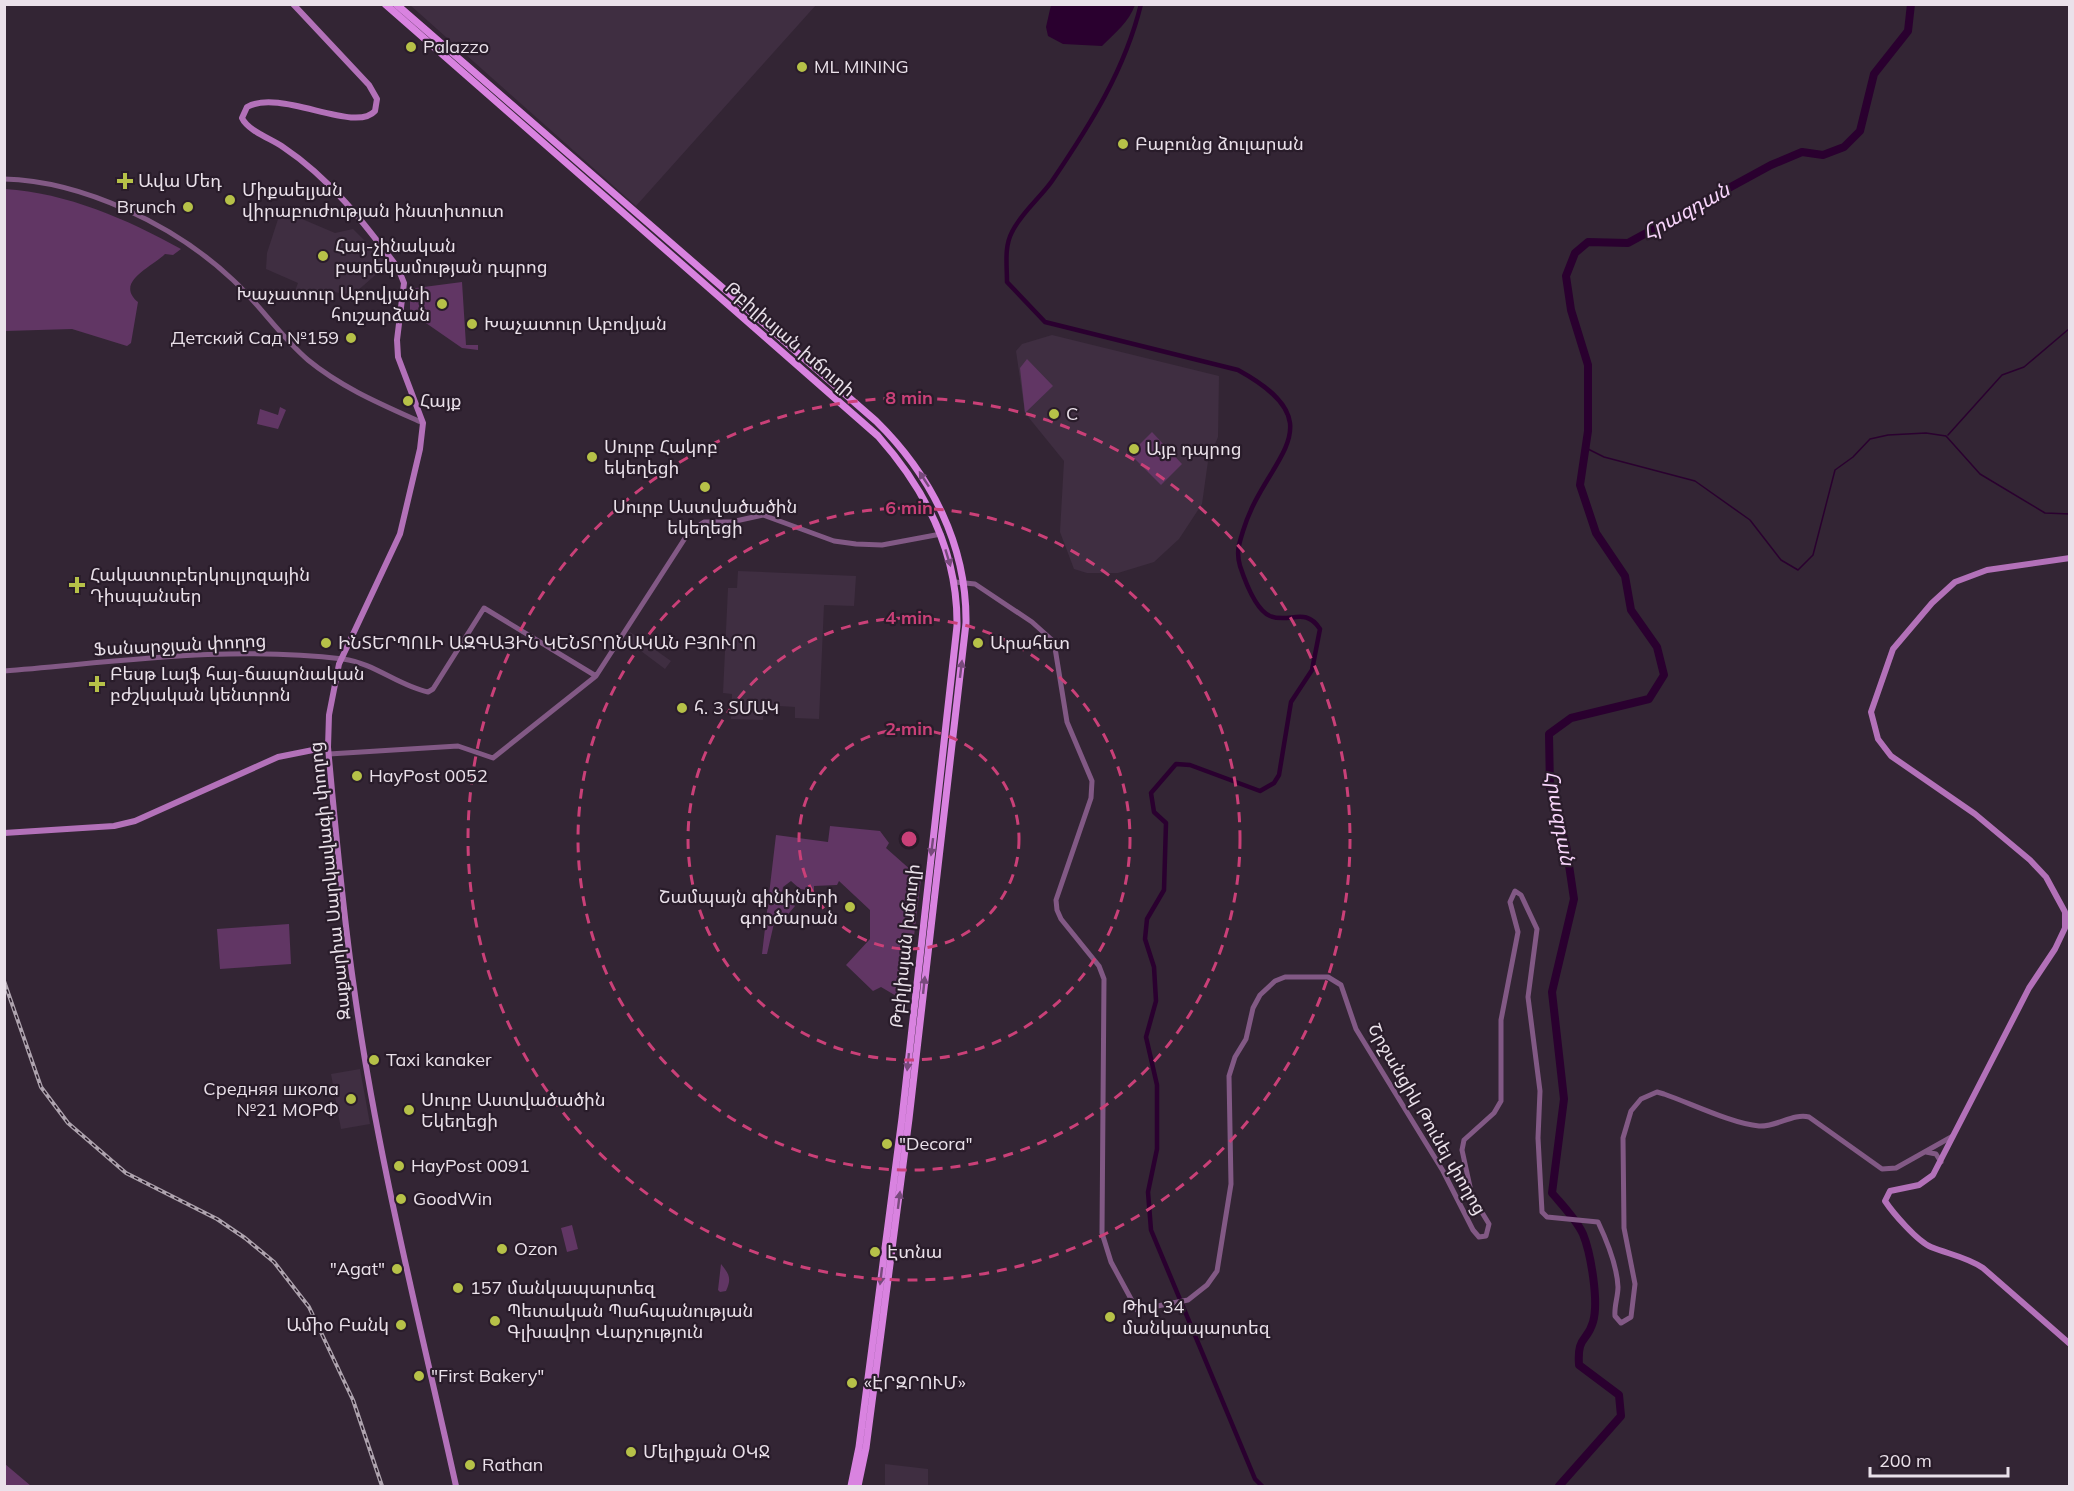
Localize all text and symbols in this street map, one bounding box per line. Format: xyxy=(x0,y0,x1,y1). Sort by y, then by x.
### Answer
place label: Palazzo xyxy=(423,35,489,58)
marker: Palazzo xyxy=(404,40,418,54)
place label: ML MINING xyxy=(814,55,909,78)
marker: ML MINING xyxy=(795,60,809,74)
place label: Բաբունց ձուլարան xyxy=(1135,132,1304,155)
marker: Բաբունց ձուլարան xyxy=(1116,137,1130,151)
place label: Ավա Մեդ xyxy=(138,169,222,192)
marker: Ավա Մեդ xyxy=(116,172,134,190)
water label: Հրազդան xyxy=(1638,176,1735,245)
place label: Միքաելյան վիրաբուժության ինստիտուտ xyxy=(242,178,504,222)
marker: Միքաելյան վիրաբուժության ինստիտուտ xyxy=(223,193,237,207)
place label: Brunch xyxy=(117,195,176,218)
marker: Brunch xyxy=(181,200,195,214)
place label: Հայ-չինական բարեկամության դպրոց xyxy=(335,234,547,278)
marker: Հայ-չինական բարեկամության դպրոց xyxy=(316,249,330,263)
street label: Թբիլիսյան խճուղի xyxy=(721,276,860,401)
place label: Խաչատուր Աբովյանի հուշարձան xyxy=(236,282,430,326)
marker: Խաչատուր Աբովյանի հուշարձան xyxy=(435,297,449,311)
place label: Խաչատուր Աբովյան xyxy=(484,312,667,335)
marker: Խաչատուր Աբովյան xyxy=(465,317,479,331)
place label: Детский Сад №159 xyxy=(171,326,339,349)
marker: Детский Сад №159 xyxy=(344,331,358,345)
text: 8 min xyxy=(885,386,933,409)
place label: Հայք xyxy=(420,389,461,412)
marker: Հայք xyxy=(401,394,415,408)
place label: C xyxy=(1066,402,1078,425)
marker: C xyxy=(1047,407,1061,421)
place label: Սուրբ Հակոբ եկեղեցի xyxy=(604,435,718,479)
place label: Այբ դպրոց xyxy=(1146,437,1242,460)
marker: Այբ դպրոց xyxy=(1127,442,1141,456)
marker: Սուրբ Հակոբ եկեղեցի xyxy=(585,450,599,464)
one-way arrow xyxy=(919,471,930,488)
marker: Սուրբ Աստվածածին եկեղեցի xyxy=(698,480,712,494)
place label: Սուրբ Աստվածածին եկեղեցի xyxy=(613,495,797,539)
text: 6 min xyxy=(885,496,933,519)
one-way arrow xyxy=(944,549,953,567)
place label: Հակատուբերկուլյոզային Դիսպանսեր xyxy=(90,563,310,607)
marker: Հակատուբերկուլյոզային Դիսպանսեր xyxy=(68,576,86,594)
text: 4 min xyxy=(885,606,933,629)
street label: Ֆանարջյան փողոց xyxy=(93,628,267,661)
place label: ԻՆՏԵՐՊՈԼԻ ԱԶԳԱՅԻՆ ԿԵՆՏՐՈՆԱԿԱՆ ԲՅՈՒՐՈ xyxy=(338,631,756,654)
place label: Արահետ xyxy=(990,631,1070,654)
marker: ԻՆՏԵՐՊՈԼԻ ԱԶԳԱՅԻՆ ԿԵՆՏՐՈՆԱԿԱՆ ԲՅՈՒՐՈ xyxy=(319,636,333,650)
marker: Արահետ xyxy=(971,636,985,650)
one-way arrow xyxy=(956,660,966,679)
place label: Բեսթ Լայֆ հայ-ճապոնական բժշկական կենտրոն xyxy=(110,662,365,706)
marker: Բեսթ Լայֆ հայ-ճապոնական բժշկական կենտրոն xyxy=(88,675,106,693)
place label: հ. 3 ՏՄԱԿ xyxy=(694,696,779,719)
marker: հ. 3 ՏՄԱԿ xyxy=(675,701,689,715)
text: 2 min xyxy=(885,717,933,740)
street label: Զաքարիա Սարկավագի փողոց xyxy=(303,741,356,1021)
place label: HayPost 0052 xyxy=(369,764,488,787)
marker: HayPost 0052 xyxy=(350,769,364,783)
water label: Հրազդան xyxy=(1540,769,1581,868)
centre of rings xyxy=(899,829,919,849)
one-way arrow xyxy=(927,837,936,856)
street label: Թբիլիսյան խճուղի xyxy=(884,863,925,1029)
place label: Շամպայն գինիների գործարան xyxy=(659,885,838,929)
marker: Շամպայն գինիների գործարան xyxy=(843,900,857,914)
one-way arrow xyxy=(919,976,929,995)
street label: Շրջանցիկ Թունել փողոց xyxy=(1363,1019,1492,1219)
place label: Taxi kanaker xyxy=(386,1048,492,1071)
one-way arrow xyxy=(903,1052,913,1071)
marker: Taxi kanaker xyxy=(367,1053,381,1067)
place label: Средняя школа №21 МОРФ xyxy=(203,1077,339,1121)
place label: Սուրբ Աստվածածին Եկեղեցի xyxy=(421,1088,606,1132)
marker: Средняя школа №21 МОРФ xyxy=(344,1092,358,1106)
marker: Սուրբ Աստվածածին Եկեղեցի xyxy=(402,1103,416,1117)
place label: "Decora" xyxy=(899,1132,973,1155)
marker: "Decora" xyxy=(880,1137,894,1151)
place label: HayPost 0091 xyxy=(411,1154,530,1177)
marker: HayPost 0091 xyxy=(392,1159,406,1173)
place label: GoodWin xyxy=(413,1187,492,1210)
one-way arrow xyxy=(894,1190,904,1209)
marker: GoodWin xyxy=(394,1192,408,1206)
place label: Ozon xyxy=(514,1237,558,1260)
place label: Էտնա xyxy=(887,1240,942,1263)
marker: Ozon xyxy=(495,1242,509,1256)
marker: Էտնա xyxy=(868,1245,882,1259)
place label: "Agat" xyxy=(330,1257,385,1280)
marker: "Agat" xyxy=(390,1262,404,1276)
one-way arrow xyxy=(876,1266,886,1285)
place label: 157 մանկապարտեզ xyxy=(470,1276,656,1299)
marker: 157 մանկապարտեզ xyxy=(451,1281,465,1295)
place label: Թիվ 34 մանկապարտեզ xyxy=(1122,1295,1271,1339)
place label: Պետական Պահպանության Գլխավոր Վարչություն xyxy=(507,1299,753,1343)
marker: Թիվ 34 մանկապարտեզ xyxy=(1103,1310,1117,1324)
place label: Ամիօ Բանկ xyxy=(286,1313,389,1336)
marker: Պետական Պահպանության Գլխավոր Վարչություն xyxy=(488,1314,502,1328)
marker: Ամիօ Բանկ xyxy=(394,1318,408,1332)
place label: "First Bakery" xyxy=(431,1364,544,1387)
marker: "First Bakery" xyxy=(412,1369,426,1383)
place label: «ԷՐԶՐՈՒՄ» xyxy=(864,1371,966,1394)
marker: «ԷՐԶՐՈՒՄ» xyxy=(845,1376,859,1390)
place label: Մելիքյան ՕԿՋ xyxy=(643,1440,770,1463)
scale bar xyxy=(1870,1440,2008,1478)
marker: Մելիքյան ՕԿՋ xyxy=(624,1445,638,1459)
text: 200 m xyxy=(1879,1449,1932,1472)
place label: Rathan xyxy=(482,1453,543,1476)
marker: Rathan xyxy=(463,1458,477,1472)

